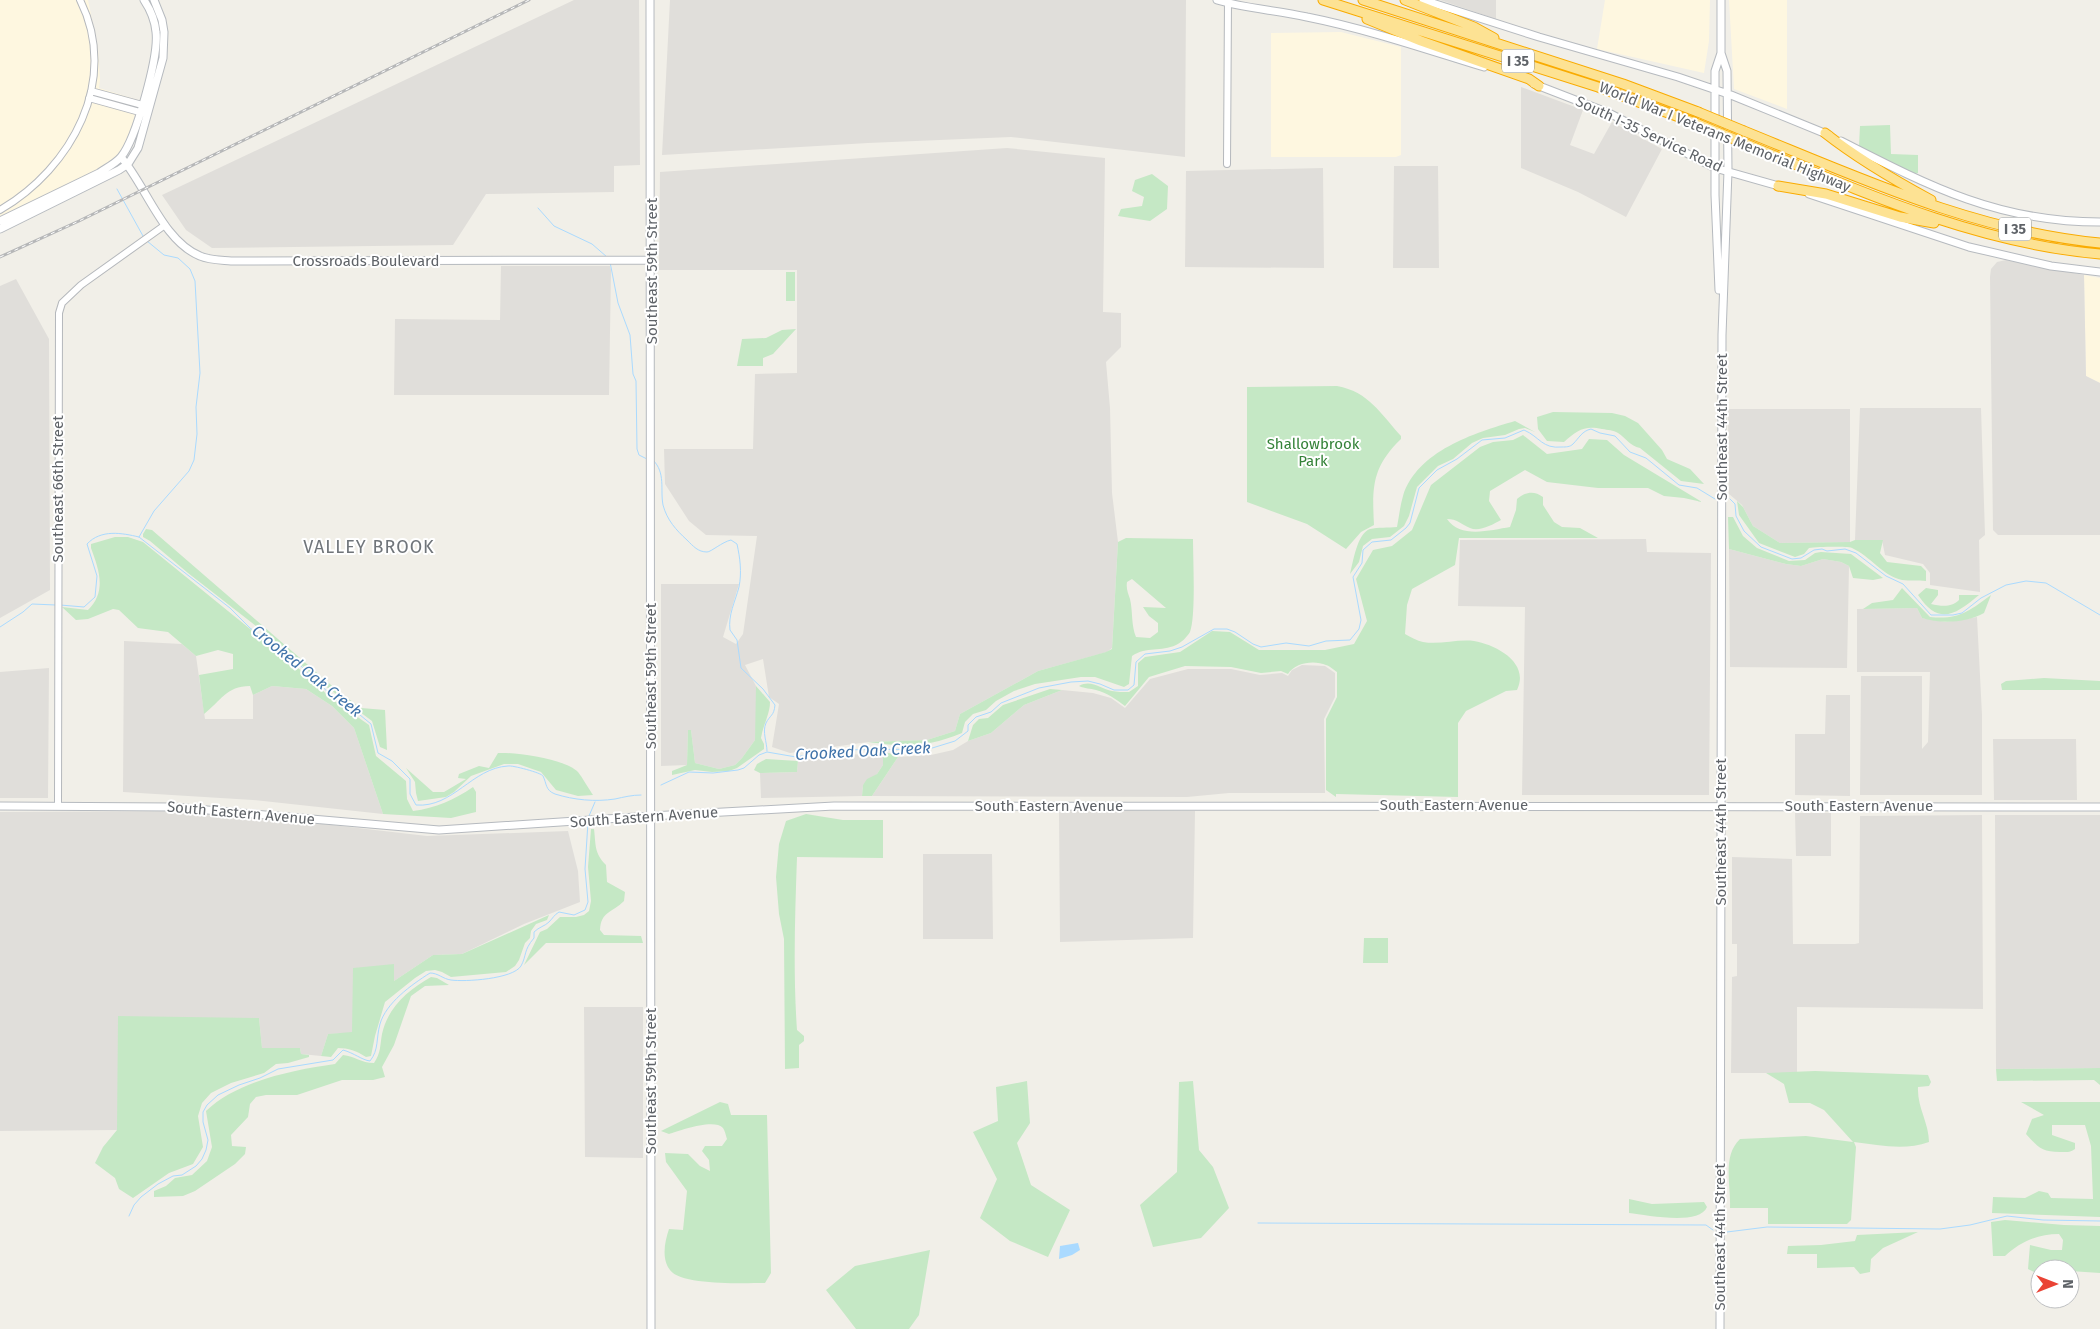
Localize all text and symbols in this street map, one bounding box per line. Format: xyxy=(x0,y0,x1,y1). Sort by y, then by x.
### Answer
road number: I 35 xyxy=(1502,49,1534,72)
street label: World War I Veterans Memorial Highway xyxy=(1597,78,1854,196)
street label: South I-35 Service Road xyxy=(1573,92,1725,176)
street label: Southeast 59th Street xyxy=(643,197,661,344)
road number: I 35 xyxy=(1999,218,2031,240)
street label: Crossroads Boulevard xyxy=(293,252,439,270)
street label: Southeast 44th Street xyxy=(1713,353,1731,501)
street label: Southeast 66th Street xyxy=(49,415,67,563)
park label: Shallowbrook Park xyxy=(1267,435,1360,470)
district label: VALLEY BROOK xyxy=(303,536,435,558)
street label: Southeast 59th Street xyxy=(642,602,660,749)
water label: Crooked Oak Creek xyxy=(248,621,366,721)
water label: Crooked Oak Creek xyxy=(795,738,931,764)
street label: Southeast 44th Street xyxy=(1712,758,1730,906)
street label: South Eastern Avenue xyxy=(1380,796,1528,814)
street label: South Eastern Avenue xyxy=(975,797,1123,815)
street label: South Eastern Avenue xyxy=(1785,797,1933,815)
street label: South Eastern Avenue xyxy=(166,798,316,828)
street label: South Eastern Avenue xyxy=(569,803,719,831)
street label: Southeast 59th Street xyxy=(642,1007,660,1154)
street label: Southeast 44th Street xyxy=(1711,1163,1729,1311)
north arrow xyxy=(2030,1259,2080,1309)
text: N xyxy=(2059,1279,2076,1289)

